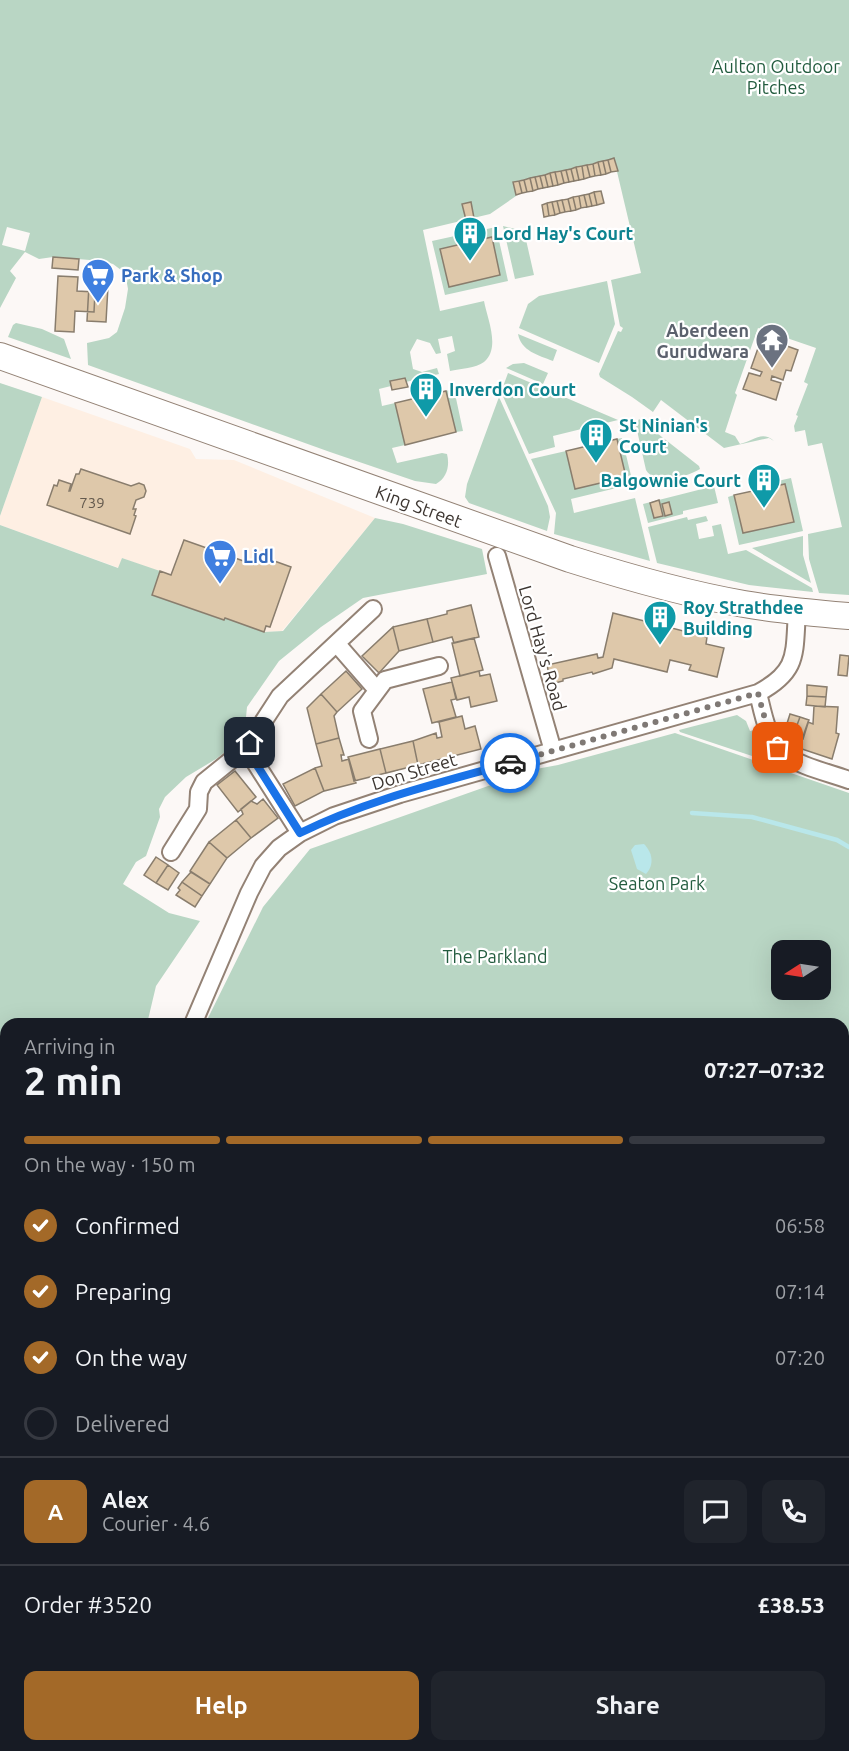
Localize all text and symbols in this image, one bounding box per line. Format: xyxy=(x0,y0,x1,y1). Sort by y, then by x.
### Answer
park label: Aulton Outdoor Pitches xyxy=(712,56,840,97)
building icon: Lord Hay's Court xyxy=(452,215,488,262)
place label: Lord Hay's Court xyxy=(493,223,634,243)
supermarket icon: Park & Shop xyxy=(80,257,116,304)
place label: Park & Shop xyxy=(121,265,223,285)
place label: Aberdeen Gurudwara xyxy=(657,320,749,361)
temple icon: Aberdeen Gurudwara xyxy=(754,322,790,369)
building icon: Inverdon Court xyxy=(408,371,444,418)
place label: Inverdon Court xyxy=(449,379,576,399)
place label: St Ninian's Court xyxy=(619,415,708,456)
building icon: St Ninian's Court xyxy=(578,417,614,464)
building icon: Balgownie Court xyxy=(746,462,782,509)
place label: Balgownie Court xyxy=(600,470,741,490)
street label: King Street xyxy=(373,481,465,531)
house number: 739 xyxy=(79,494,105,511)
supermarket icon: Lidl xyxy=(202,538,238,585)
place label: Lidl xyxy=(243,546,275,566)
street label: Lord Hay's Road xyxy=(516,583,570,713)
place label: Roy Strathdee Building xyxy=(683,597,804,638)
building icon: Roy Strathdee Building xyxy=(642,599,678,646)
pin xyxy=(224,717,275,768)
pin xyxy=(752,722,803,773)
icon: home xyxy=(233,726,266,759)
icon: bag xyxy=(761,731,794,764)
courier xyxy=(480,733,540,793)
icon: car xyxy=(494,747,527,780)
street label: Don Street xyxy=(369,749,459,793)
park label: Seaton Park xyxy=(609,873,705,893)
north arrow xyxy=(771,940,831,1000)
map controls xyxy=(771,940,831,1000)
park label: The Parkland xyxy=(443,946,547,966)
text: Arriving in xyxy=(24,1035,115,1058)
text: 07:27–07:32 xyxy=(704,1057,825,1082)
text: 2 min xyxy=(24,1059,123,1102)
text: On the way · 150 m xyxy=(24,1153,196,1176)
icon: check xyxy=(24,1209,57,1242)
text: Confirmed xyxy=(75,1213,180,1238)
text: 06:58 xyxy=(775,1214,825,1237)
icon: check xyxy=(24,1275,57,1308)
text: Preparing xyxy=(75,1279,172,1304)
text: 07:14 xyxy=(775,1280,825,1303)
icon: check xyxy=(24,1341,57,1374)
text: On the way xyxy=(75,1345,187,1370)
text: 07:20 xyxy=(775,1346,825,1369)
text: Delivered xyxy=(75,1411,170,1436)
button: chat xyxy=(684,1480,747,1543)
button: phone xyxy=(762,1480,825,1543)
text: Alex xyxy=(102,1487,149,1512)
text: A xyxy=(48,1499,63,1524)
text: Courier · 4.6 xyxy=(102,1512,210,1535)
text: Order #3520 xyxy=(24,1592,152,1617)
text: £38.53 xyxy=(758,1592,825,1617)
button: Help xyxy=(24,1671,419,1740)
button: Share xyxy=(431,1671,825,1740)

